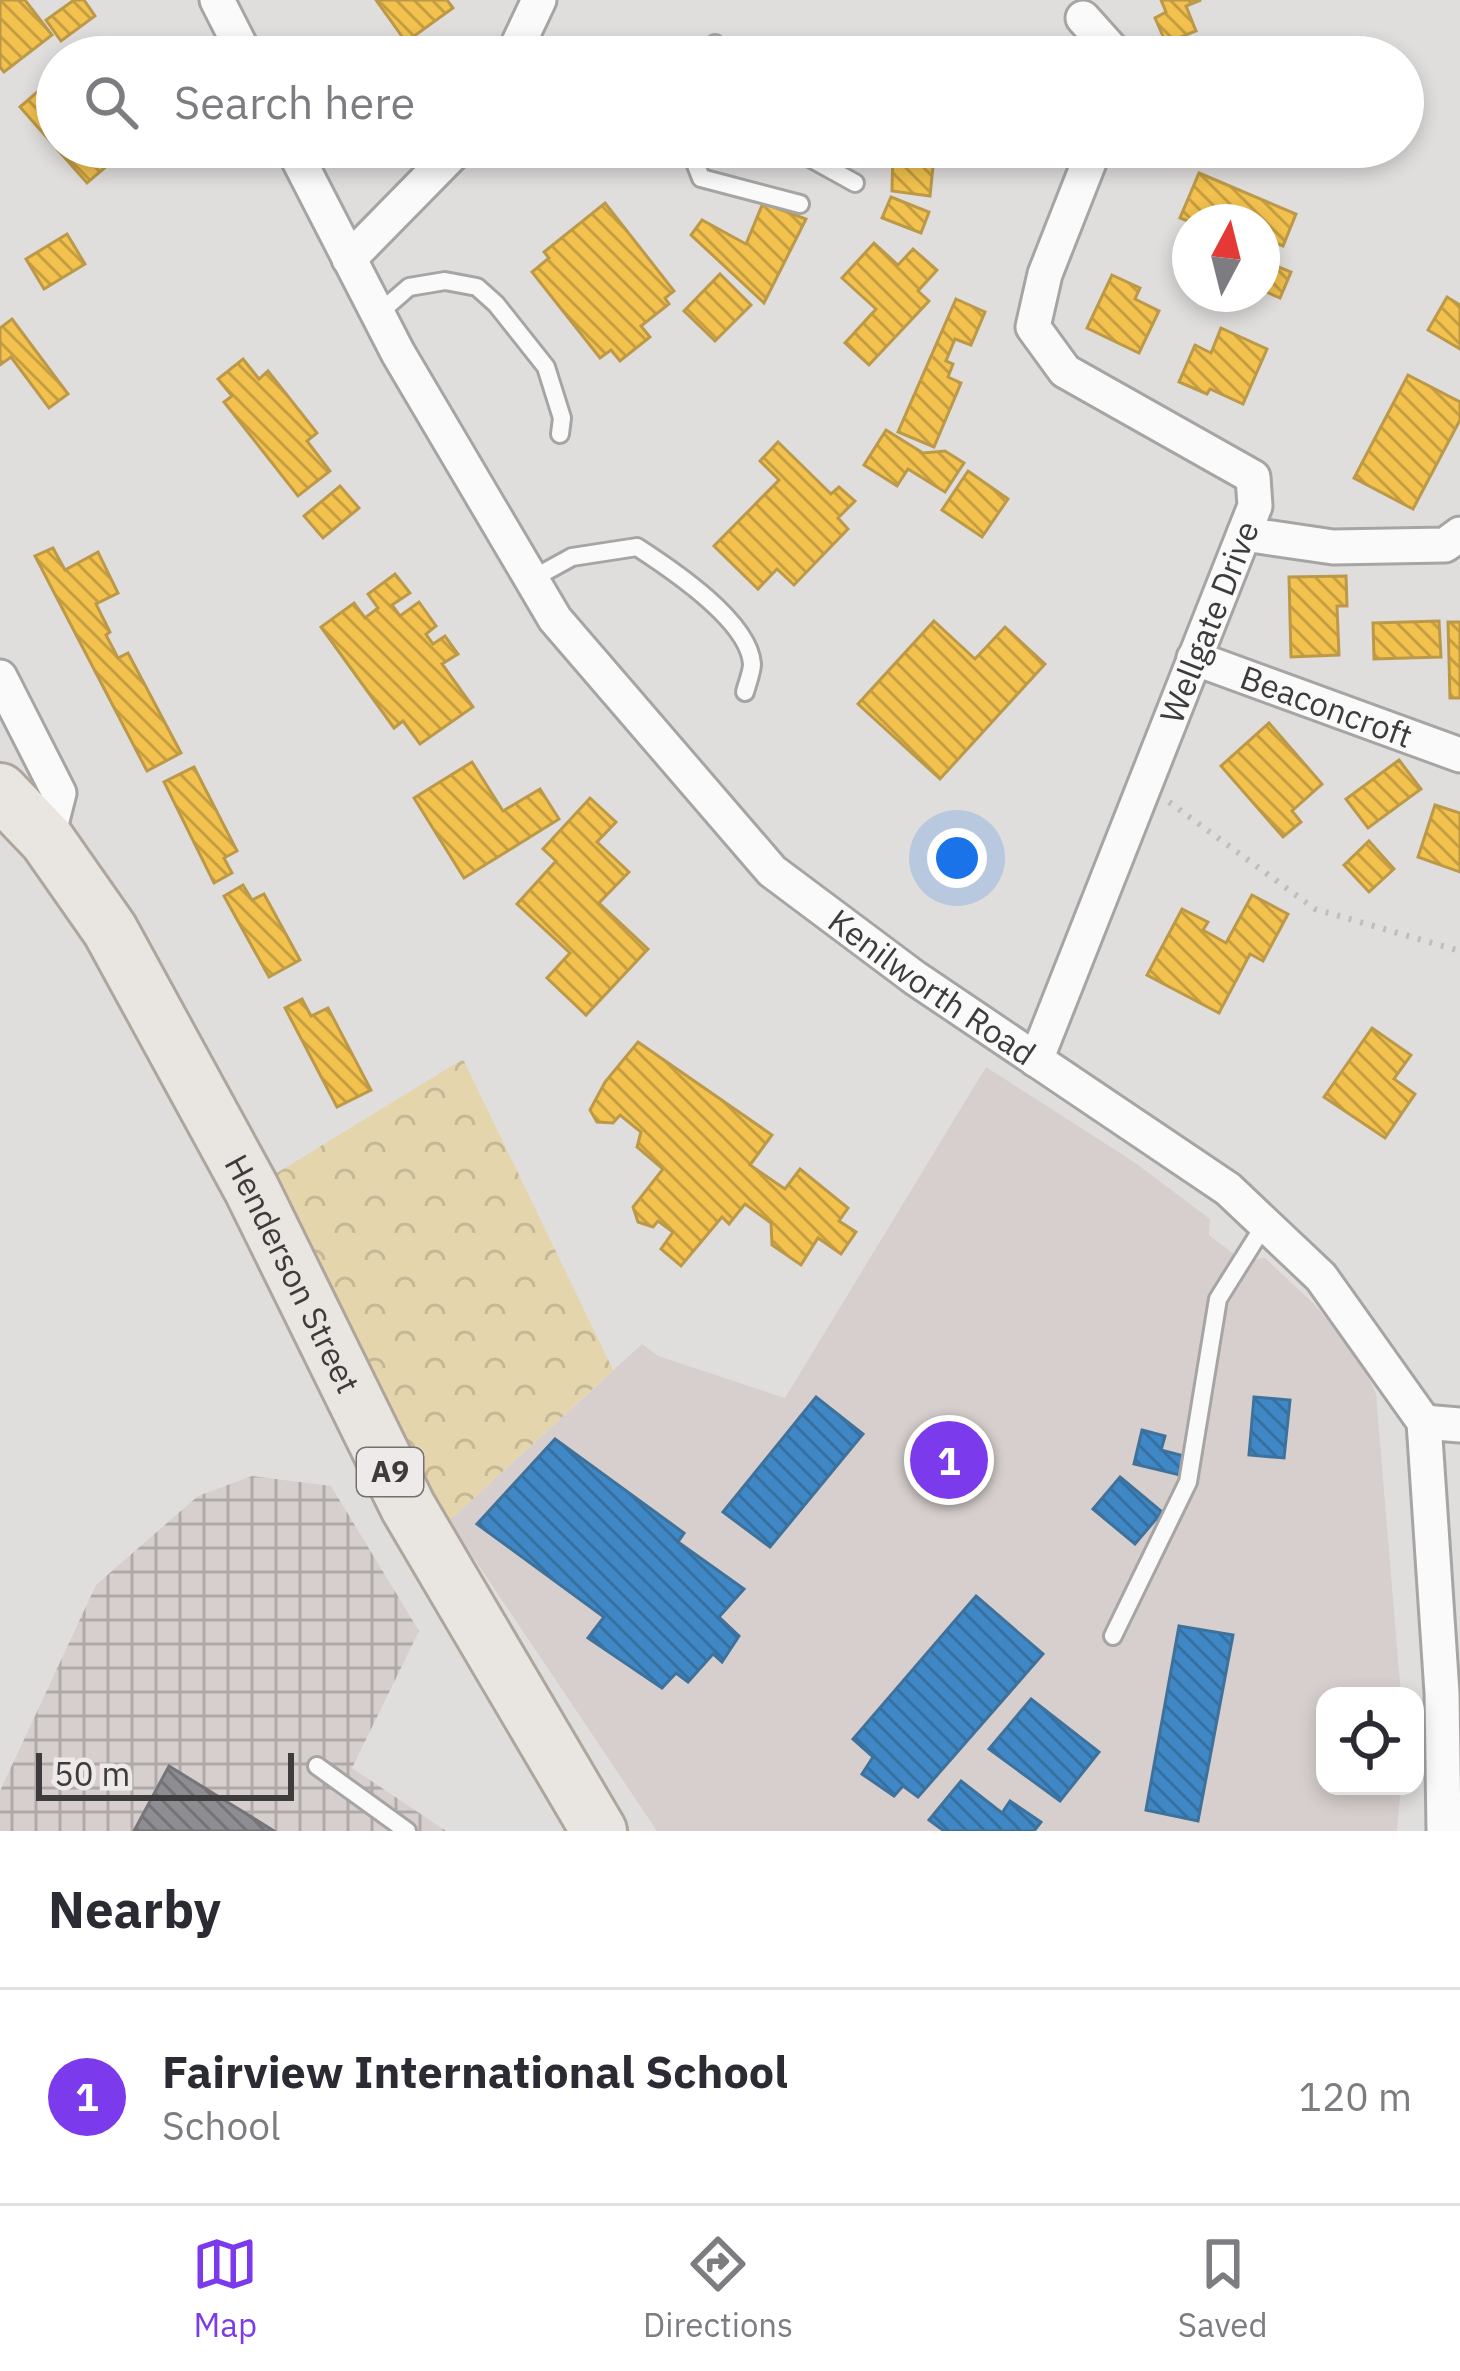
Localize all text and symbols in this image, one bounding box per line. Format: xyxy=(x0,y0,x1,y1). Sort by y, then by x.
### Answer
search box xyxy=(36,36,1424,168)
icon: search xyxy=(78,69,144,135)
text: Search here xyxy=(174,73,415,131)
north arrow xyxy=(1172,204,1280,312)
street label: Wellgate Drive xyxy=(1149,514,1268,729)
street label: Beaconcroft xyxy=(1235,655,1419,757)
your location xyxy=(927,828,987,888)
street label: Kenilworth Road xyxy=(820,899,1044,1074)
street label: Henderson Street xyxy=(216,1146,370,1400)
pin: 1 xyxy=(910,1415,988,1505)
road number: A9 xyxy=(357,1448,423,1496)
map controls xyxy=(1316,1687,1424,1795)
button: locate xyxy=(1316,1687,1424,1795)
scale bar xyxy=(36,1747,294,1800)
text: 50 m xyxy=(54,1752,130,1795)
text: Nearby xyxy=(48,1876,221,1942)
text: Fairview International School xyxy=(162,2042,788,2100)
text: 1 xyxy=(75,2071,99,2122)
text: 120 m xyxy=(1299,2071,1412,2122)
text: School xyxy=(162,2100,281,2151)
tab: Map xyxy=(192,2231,258,2346)
tab: Directions xyxy=(643,2231,793,2346)
tab: Saved xyxy=(1178,2231,1268,2346)

